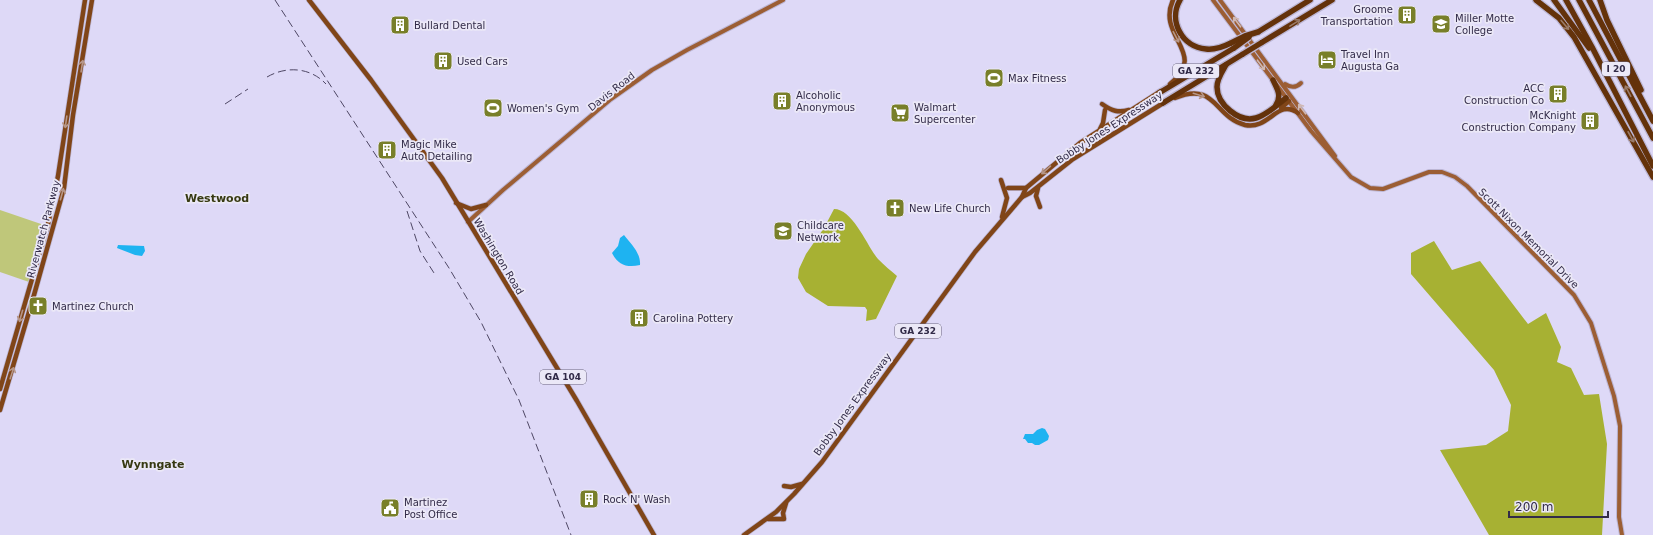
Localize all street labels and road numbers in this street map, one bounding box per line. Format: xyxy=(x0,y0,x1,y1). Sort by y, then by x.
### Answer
road number: I 20 xyxy=(1602,62,1630,76)
road number: GA 232 xyxy=(1173,64,1219,78)
street label: Davis Road xyxy=(586,70,637,113)
street label: Bobby Jones Expressway xyxy=(1054,89,1164,166)
street label: Riverwatch Parkway xyxy=(25,179,62,279)
street label: Scott Nixon Memorial Drive xyxy=(1476,186,1581,291)
street label: Washington Road xyxy=(471,216,526,296)
road number: GA 232 xyxy=(895,324,941,338)
street label: Bobby Jones Expressway xyxy=(812,351,893,458)
road number: GA 104 xyxy=(540,370,586,384)

